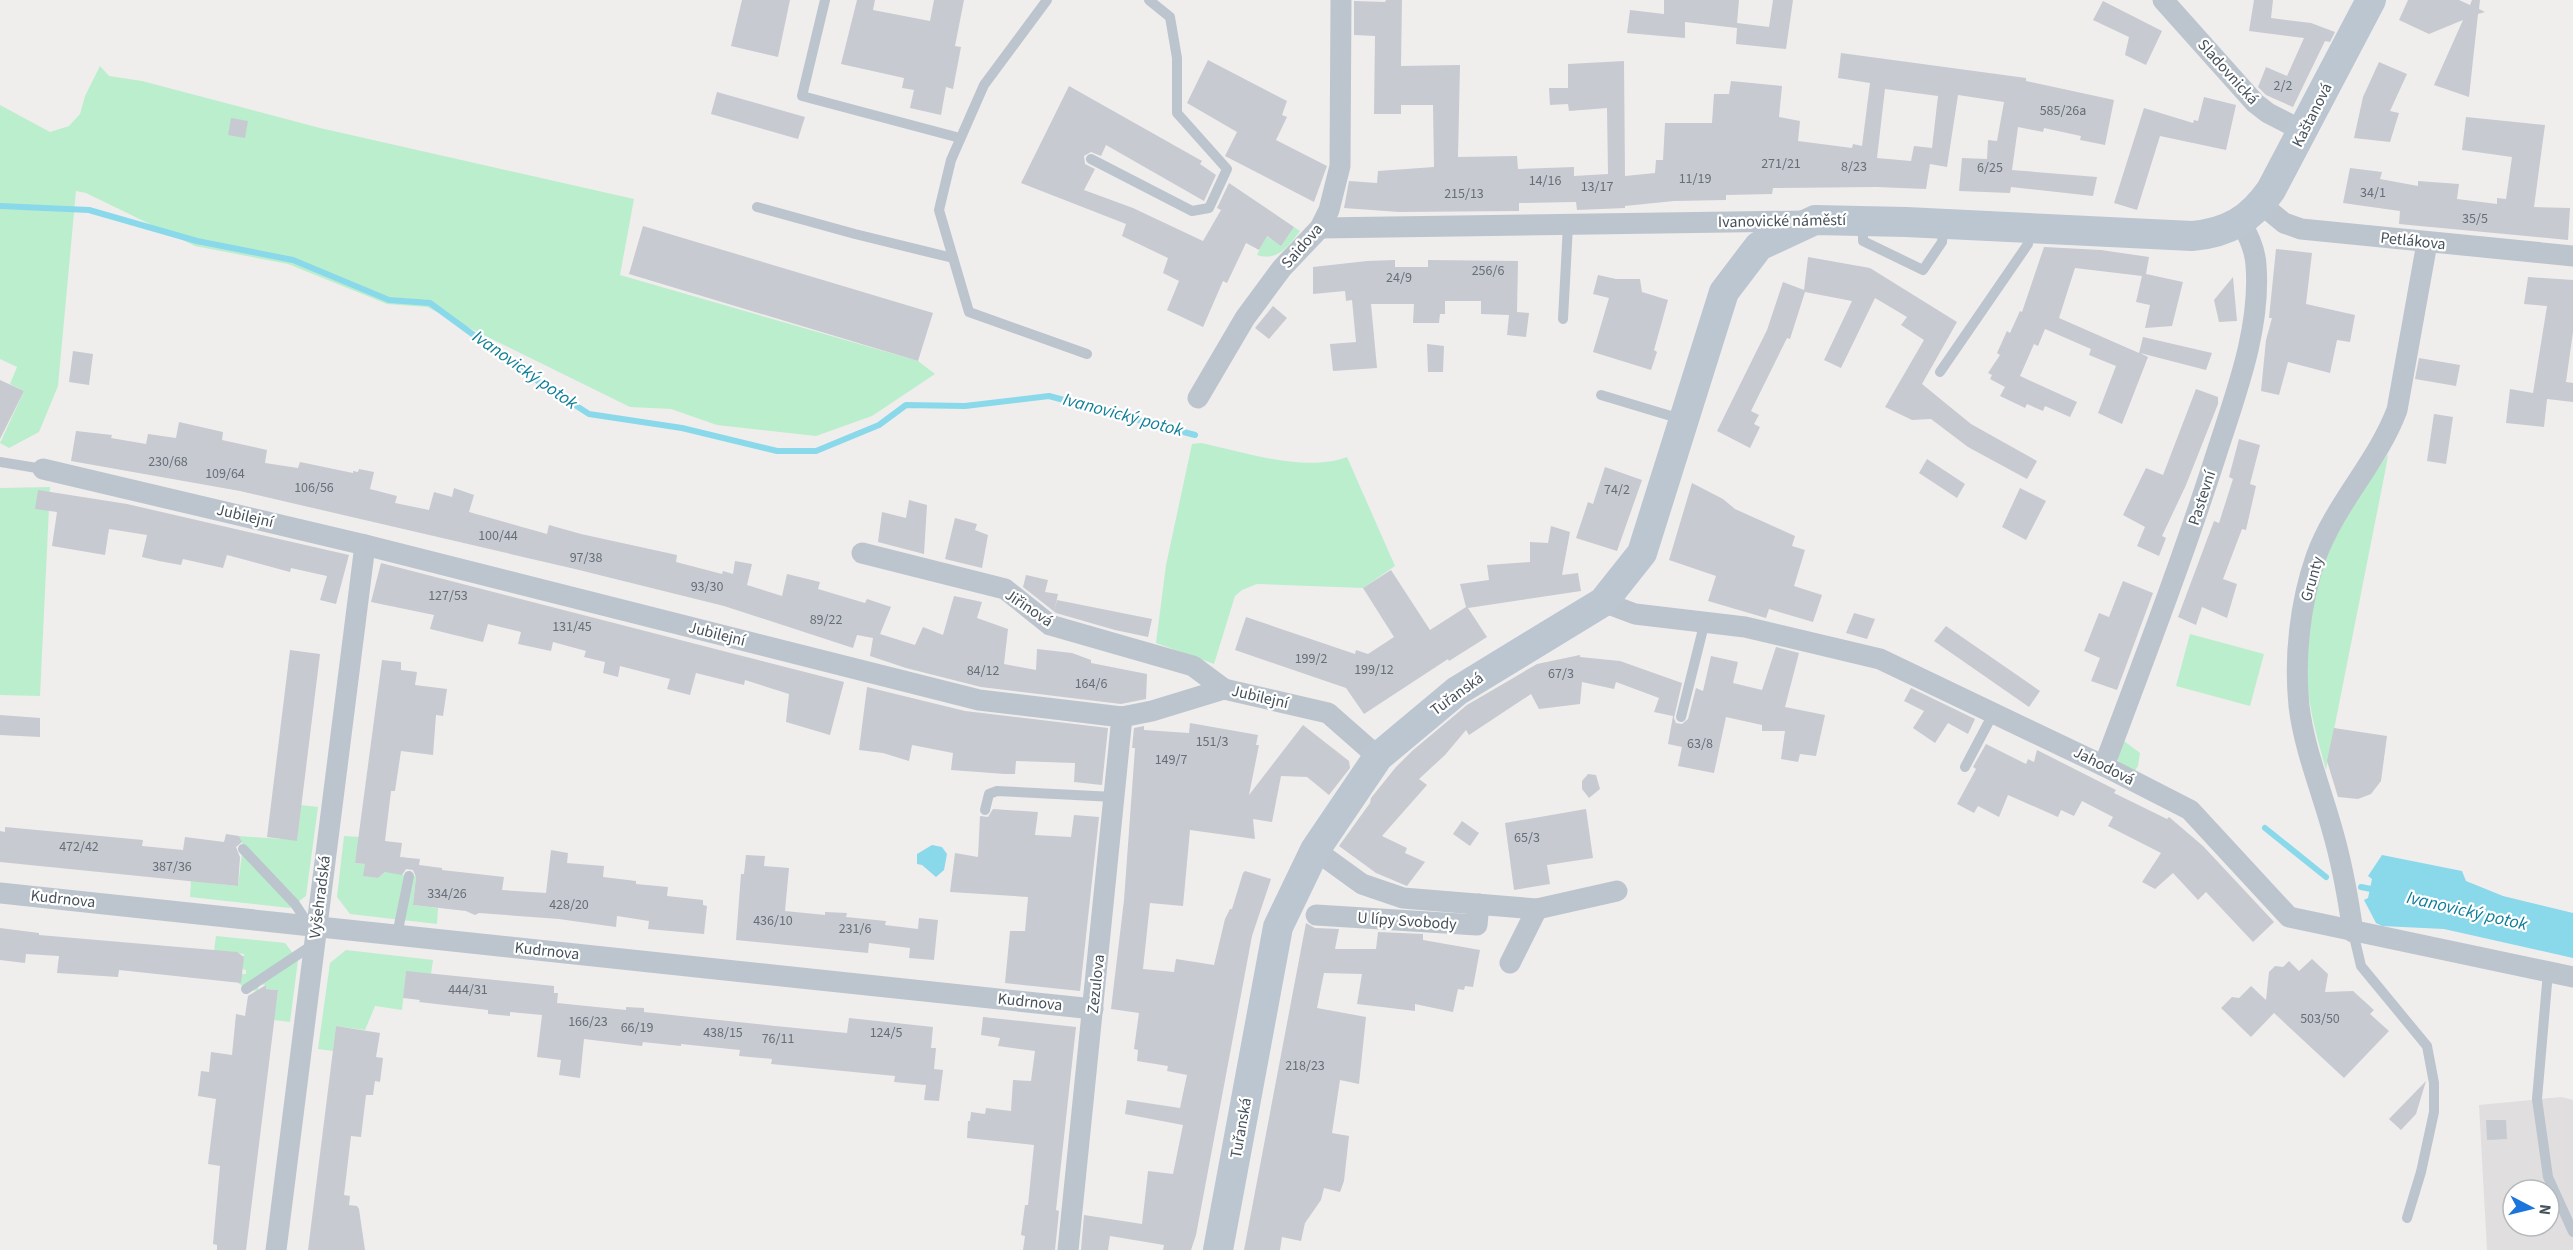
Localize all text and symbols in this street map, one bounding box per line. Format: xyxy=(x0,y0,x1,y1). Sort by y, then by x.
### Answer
street label: Sladovnická xyxy=(2193,34,2263,110)
house number: 2/2 xyxy=(2274,76,2292,96)
street label: Kaštanová xyxy=(2286,79,2338,151)
house number: 585/26a xyxy=(2040,101,2086,121)
house number: 271/21 xyxy=(1761,154,1801,174)
house number: 8/23 xyxy=(1841,157,1867,177)
house number: 6/25 xyxy=(1977,158,2003,178)
house number: 11/19 xyxy=(1679,169,1711,189)
house number: 14/16 xyxy=(1529,171,1561,191)
house number: 13/17 xyxy=(1581,177,1613,197)
house number: 34/1 xyxy=(2360,183,2386,203)
house number: 215/13 xyxy=(1444,184,1484,204)
street label: Ivanovické náměstí xyxy=(1718,209,1847,233)
house number: 35/5 xyxy=(2462,209,2488,229)
street label: Saidova xyxy=(1276,219,1328,273)
street label: Petlákova xyxy=(2379,227,2447,255)
house number: 256/6 xyxy=(1472,261,1504,281)
house number: 24/9 xyxy=(1386,268,1412,288)
water label: Ivanovický potok xyxy=(467,324,583,416)
water label: Ivanovický potok xyxy=(1060,387,1186,443)
house number: 230/68 xyxy=(148,452,188,472)
house number: 109/64 xyxy=(205,464,245,484)
street label: Pastevní xyxy=(2183,467,2221,528)
house number: 106/56 xyxy=(294,478,334,498)
house number: 74/2 xyxy=(1604,480,1630,500)
street label: Jubilejní xyxy=(214,499,277,533)
house number: 100/44 xyxy=(478,526,518,546)
house number: 97/38 xyxy=(570,548,602,568)
street label: Grunty xyxy=(2295,553,2329,604)
house number: 93/30 xyxy=(691,577,723,597)
street label: Jiřinová xyxy=(1001,584,1057,632)
house number: 127/53 xyxy=(428,586,468,606)
house number: 89/22 xyxy=(810,610,842,630)
street label: Jubilejní xyxy=(686,616,749,652)
house number: 131/45 xyxy=(552,617,592,637)
house number: 199/2 xyxy=(1295,649,1327,669)
house number: 199/12 xyxy=(1354,660,1394,680)
house number: 84/12 xyxy=(967,661,999,681)
house number: 67/3 xyxy=(1548,664,1574,684)
street label: Tuřanská xyxy=(1426,667,1488,721)
house number: 164/6 xyxy=(1075,674,1107,694)
street label: Jubilejní xyxy=(1229,680,1292,714)
house number: 151/3 xyxy=(1196,732,1228,752)
house number: 63/8 xyxy=(1687,734,1713,754)
street label: Jahodová xyxy=(2070,741,2138,791)
house number: 149/7 xyxy=(1155,750,1187,770)
house number: 65/3 xyxy=(1514,828,1540,848)
house number: 472/42 xyxy=(59,837,99,857)
street label: Vyšehradská xyxy=(304,854,336,940)
house number: 387/36 xyxy=(152,857,192,877)
house number: 334/26 xyxy=(427,884,467,904)
street label: Kudrnova xyxy=(30,885,96,913)
water label: Ivanovický potok xyxy=(2404,885,2530,937)
house number: 428/20 xyxy=(549,895,589,915)
street label: U lípy Svobody xyxy=(1357,907,1458,935)
house number: 436/10 xyxy=(753,911,793,931)
house number: 231/6 xyxy=(839,919,871,939)
street label: Kudrnova xyxy=(514,937,580,965)
street label: Zezulova xyxy=(1082,953,1110,1015)
house number: 444/31 xyxy=(448,980,488,1000)
street label: Kudrnova xyxy=(997,988,1063,1016)
house number: 503/50 xyxy=(2300,1009,2340,1029)
house number: 166/23 xyxy=(568,1012,608,1032)
house number: 66/19 xyxy=(621,1018,653,1038)
house number: 438/15 xyxy=(703,1023,743,1043)
house number: 124/5 xyxy=(870,1023,902,1043)
house number: 76/11 xyxy=(762,1029,794,1049)
house number: 218/23 xyxy=(1285,1056,1325,1076)
street label: Tuřanská xyxy=(1225,1096,1257,1160)
north arrow xyxy=(2501,1178,2561,1238)
text: N xyxy=(2533,1203,2556,1216)

